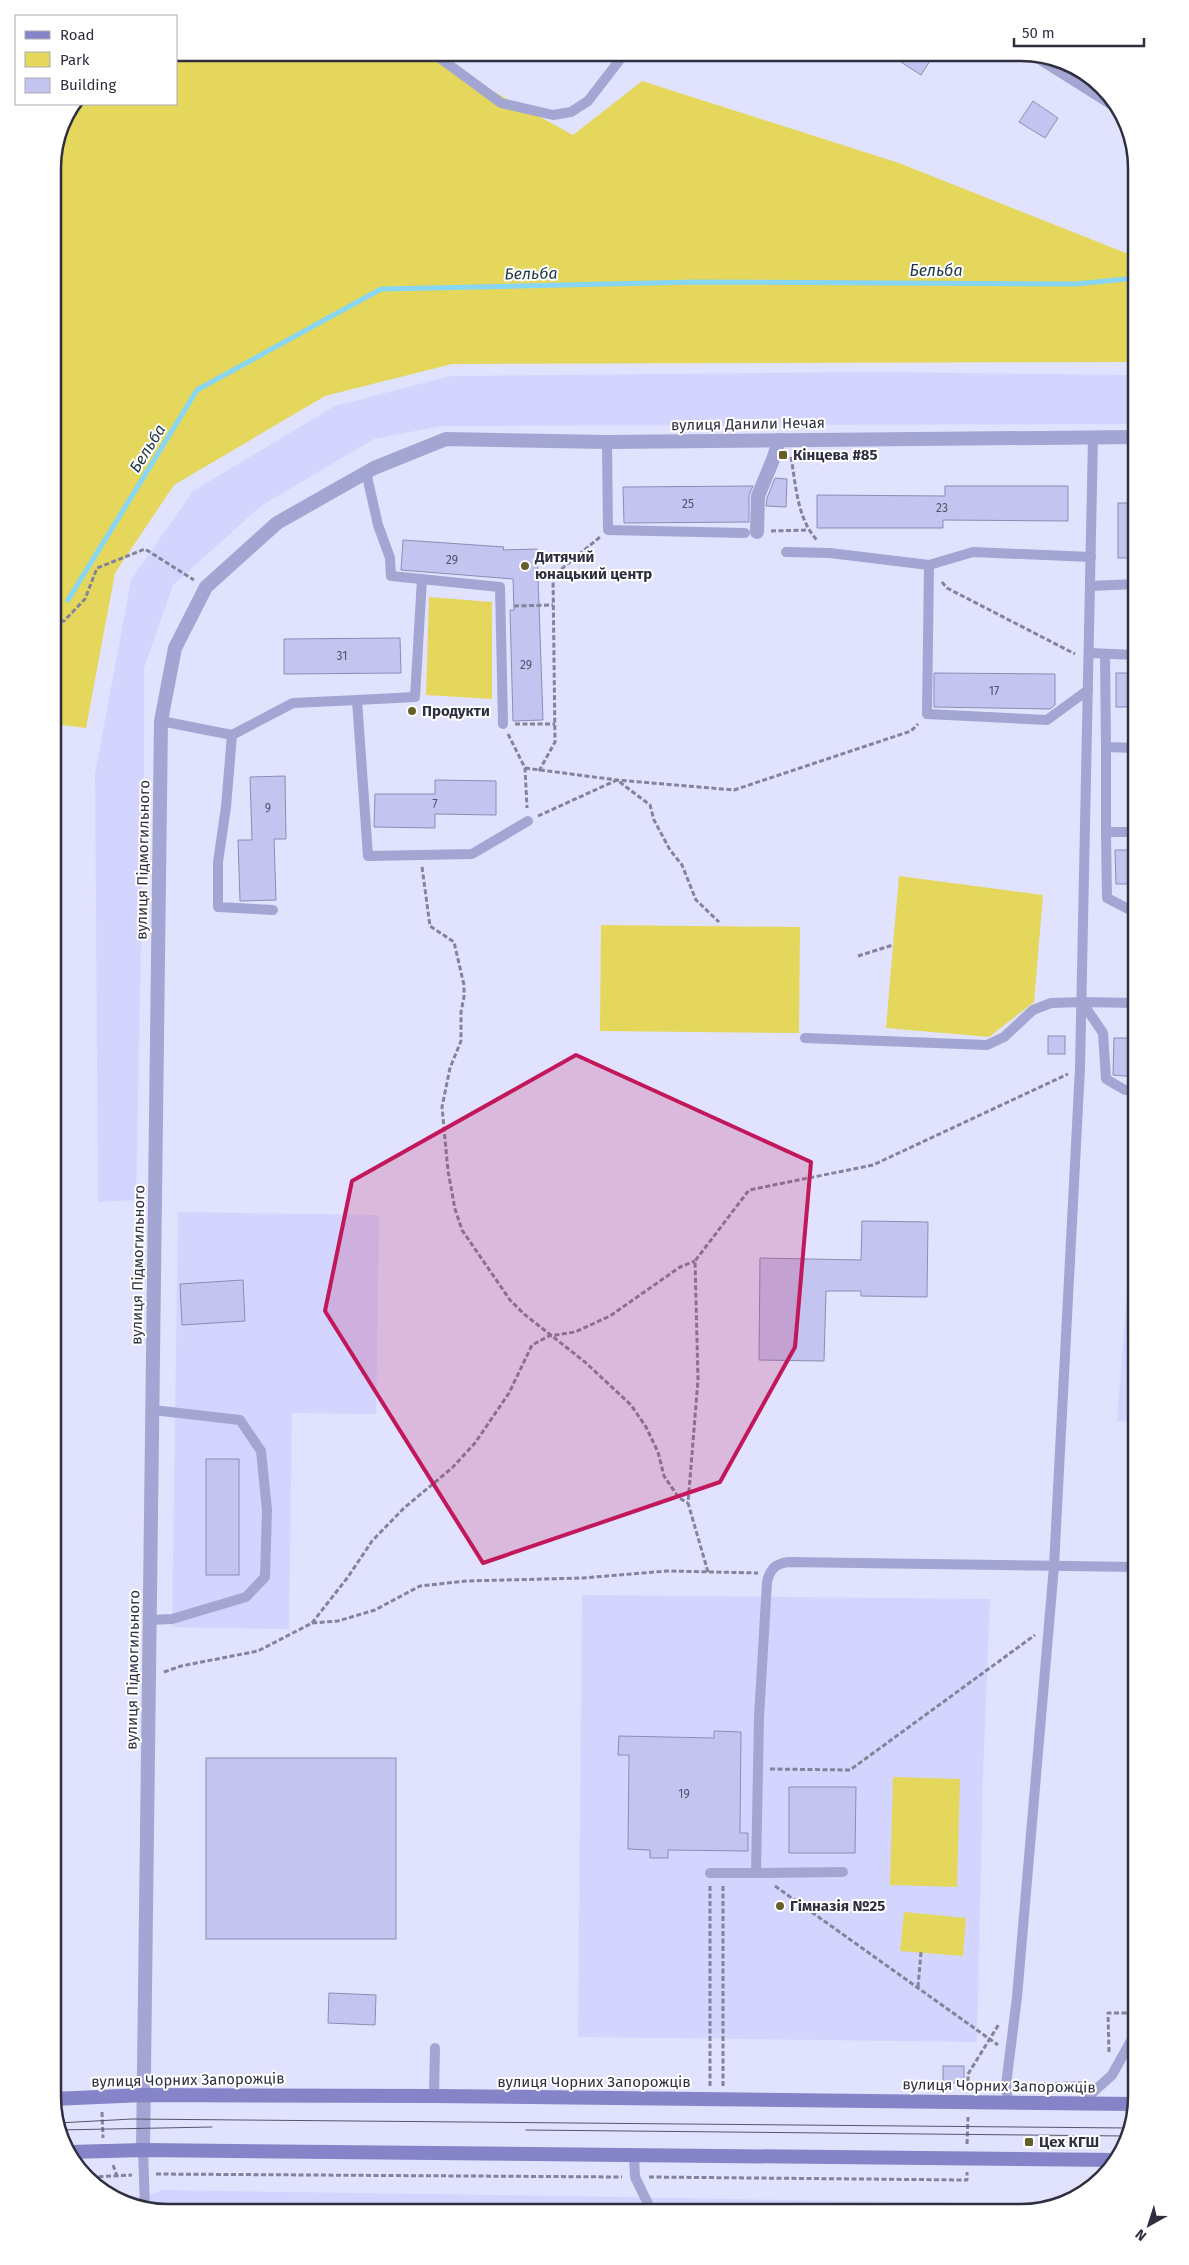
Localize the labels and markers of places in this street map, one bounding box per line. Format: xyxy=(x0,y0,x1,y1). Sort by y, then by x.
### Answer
place label: Кінцева #85 xyxy=(793,446,878,464)
marker: Кінцева #85 xyxy=(777,449,789,461)
place label: Дитячий юнацький центр xyxy=(534,548,652,583)
marker: Дитячий юнацький центр xyxy=(519,560,531,572)
place label: Продукти xyxy=(422,702,490,720)
marker: Продукти xyxy=(406,705,418,717)
place label: Гімназія №25 xyxy=(790,1897,885,1915)
marker: Гімназія №25 xyxy=(774,1900,786,1912)
place label: Цех КГШ xyxy=(1039,2133,1099,2151)
marker: Цех КГШ xyxy=(1023,2136,1035,2148)

